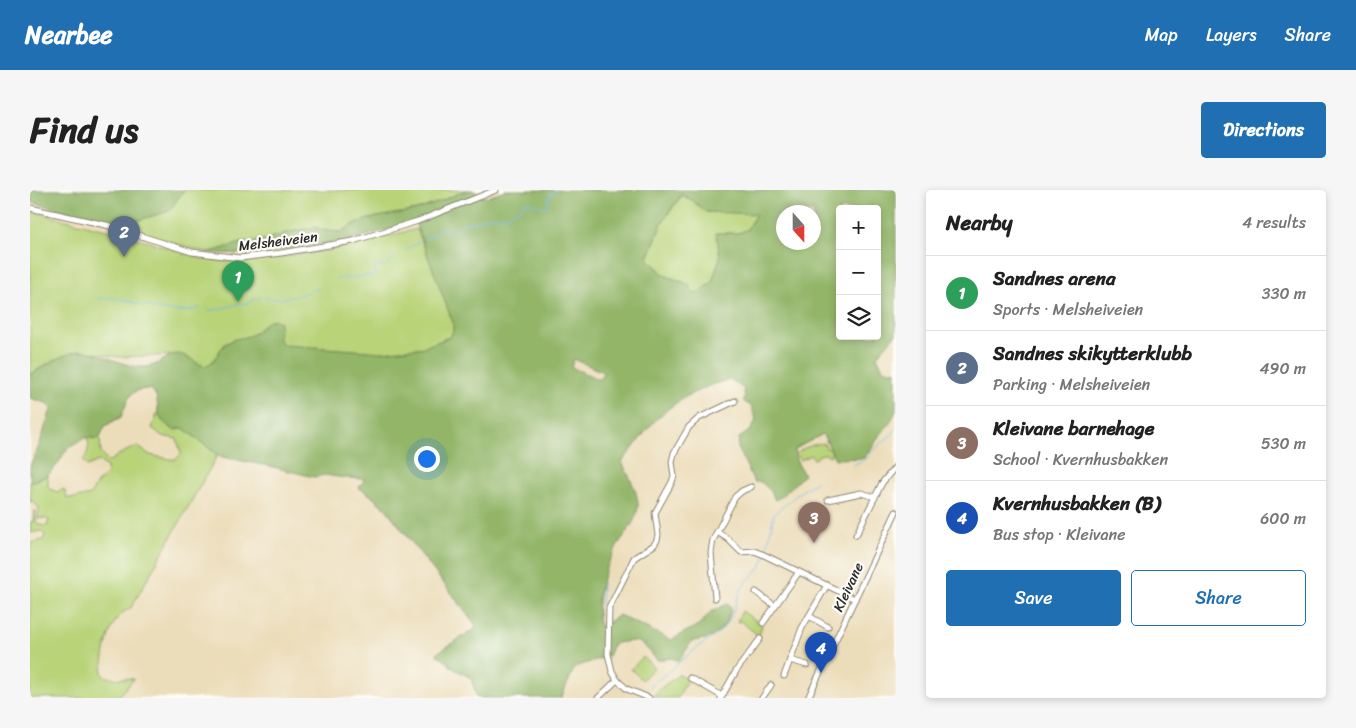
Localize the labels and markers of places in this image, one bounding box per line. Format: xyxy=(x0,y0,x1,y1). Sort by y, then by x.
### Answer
pin: 2 xyxy=(108,216,140,257)
pin: 1 xyxy=(222,261,254,302)
pin: 3 xyxy=(798,502,830,543)
pin: 4 xyxy=(805,632,837,673)

